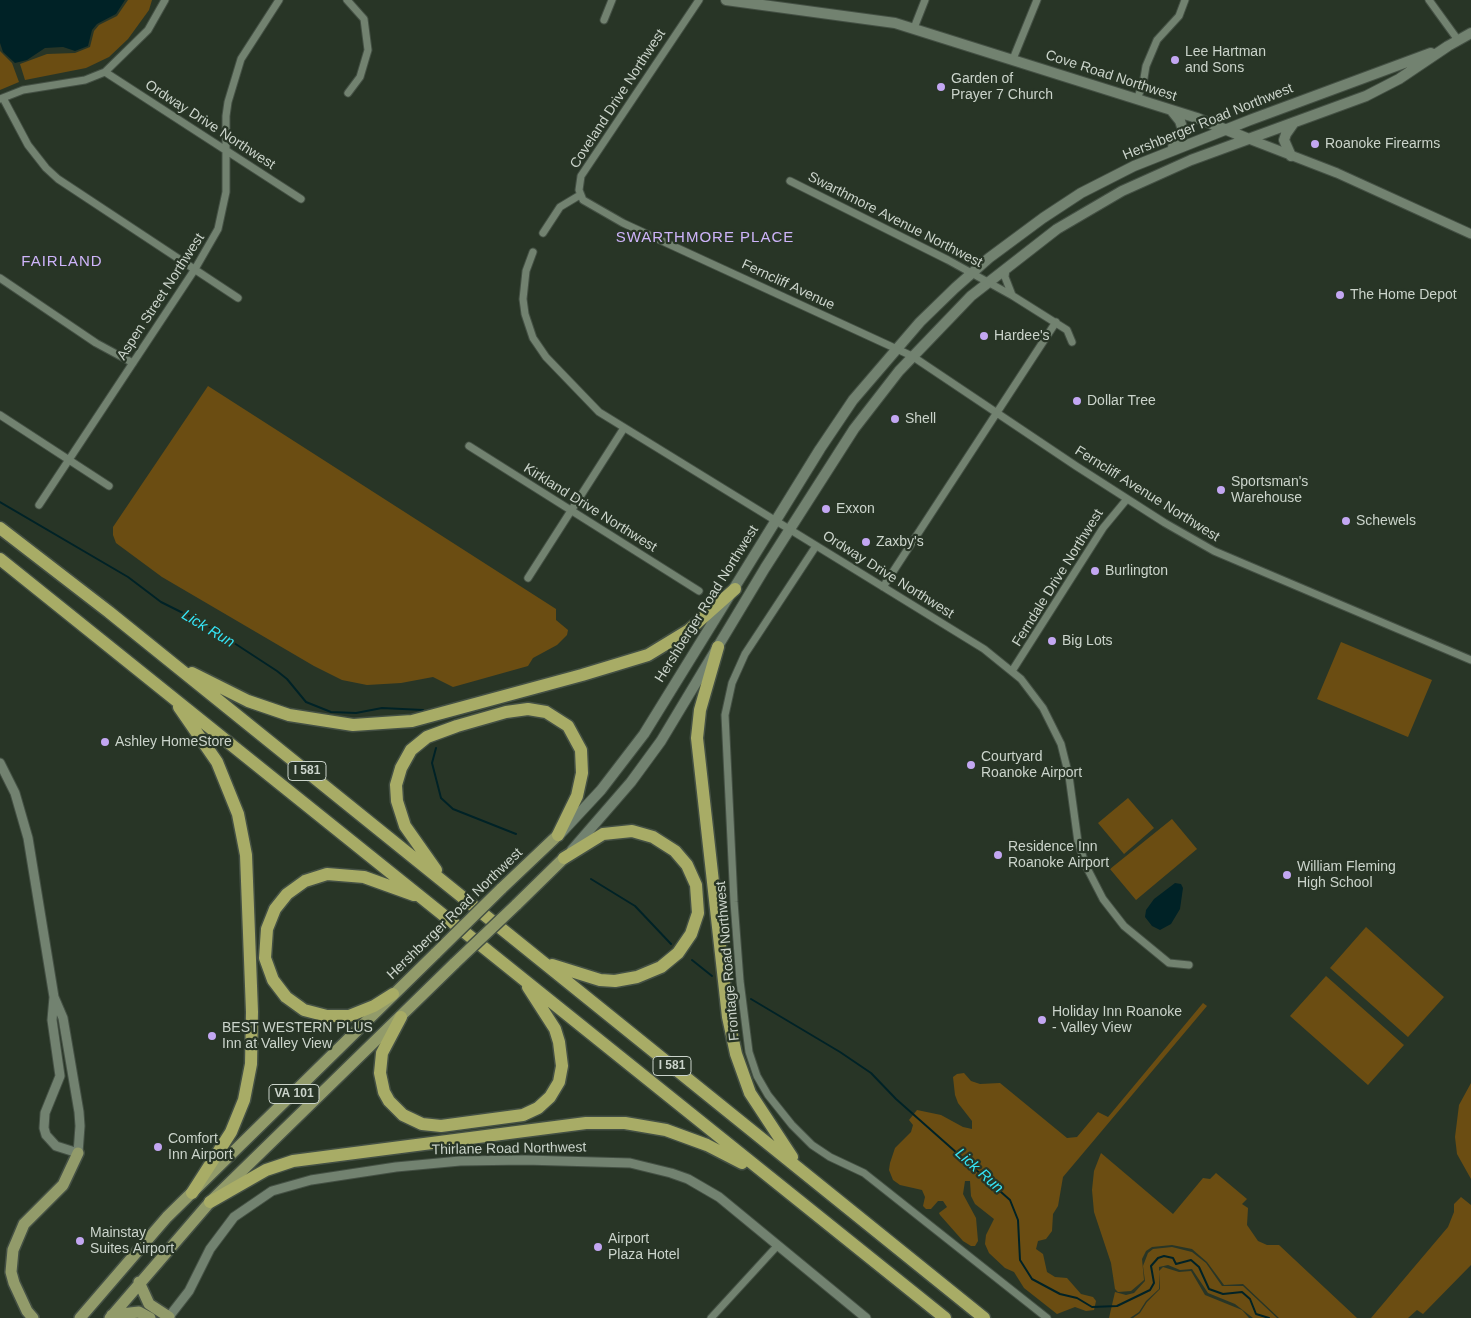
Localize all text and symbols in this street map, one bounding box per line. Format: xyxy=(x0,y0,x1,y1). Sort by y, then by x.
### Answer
street label: Coveland Drive Northwest xyxy=(567,26,669,172)
place label: Lee Hartman and Sons xyxy=(1185,44,1266,76)
street label: Cove Road Northwest xyxy=(1043,47,1179,105)
marker: Lee Hartman and Sons xyxy=(1169,54,1181,66)
place label: Garden of Prayer 7 Church xyxy=(951,71,1053,104)
street label: Ordway Drive Northwest xyxy=(142,77,278,173)
street label: Hershberger Road Northwest xyxy=(1120,80,1296,164)
marker: Garden of Prayer 7 Church xyxy=(935,81,947,93)
place label: Roanoke Firearms xyxy=(1325,136,1440,152)
marker: Roanoke Firearms xyxy=(1309,138,1321,150)
street label: Swarthmore Avenue Northwest xyxy=(805,169,985,271)
district label: SWARTHMORE PLACE xyxy=(614,229,796,247)
street label: Aspen Street Northwest xyxy=(114,230,208,364)
district label: FAIRLAND xyxy=(20,253,104,271)
street label: Ferncliff Avenue xyxy=(739,256,837,314)
place label: The Home Depot xyxy=(1350,287,1457,303)
marker: The Home Depot xyxy=(1334,289,1346,301)
place label: Hardee's xyxy=(994,328,1050,344)
marker: Hardee's xyxy=(978,330,990,342)
place label: Dollar Tree xyxy=(1087,393,1156,409)
marker: Dollar Tree xyxy=(1071,395,1083,407)
place label: Shell xyxy=(905,411,936,427)
marker: Shell xyxy=(889,413,901,425)
street label: Ferncliff Avenue Northwest xyxy=(1071,442,1223,546)
street label: Kirkland Drive Northwest xyxy=(520,460,660,556)
place label: Sportsman's Warehouse xyxy=(1231,474,1308,507)
marker: Sportsman's Warehouse xyxy=(1215,484,1227,496)
place label: Exxon xyxy=(836,501,875,517)
marker: Exxon xyxy=(820,503,832,515)
street label: Ferndale Drive Northwest xyxy=(1009,506,1107,650)
place label: Schewels xyxy=(1356,513,1416,529)
marker: Schewels xyxy=(1340,515,1352,527)
street label: Hershberger Road Northwest xyxy=(652,522,762,686)
street label: Ordway Drive Northwest xyxy=(819,528,957,622)
place label: Zaxby's xyxy=(876,534,924,550)
marker: Zaxby's xyxy=(860,536,872,548)
place label: Burlington xyxy=(1105,563,1168,579)
marker: Burlington xyxy=(1089,565,1101,577)
water label: Lick Run xyxy=(178,606,238,652)
place label: Big Lots xyxy=(1062,633,1113,649)
marker: Big Lots xyxy=(1046,635,1058,647)
place label: Ashley HomeStore xyxy=(115,734,232,750)
marker: Ashley HomeStore xyxy=(99,736,111,748)
place label: Courtyard Roanoke Airport xyxy=(981,749,1082,782)
marker: Courtyard Roanoke Airport xyxy=(965,759,977,771)
road number: I 581 xyxy=(288,761,326,780)
place label: Residence Inn Roanoke Airport xyxy=(1008,839,1109,872)
street label: Hershberger Road Northwest xyxy=(384,845,526,983)
marker: Residence Inn Roanoke Airport xyxy=(992,849,1004,861)
place label: William Fleming High School xyxy=(1297,859,1396,892)
marker: William Fleming High School xyxy=(1281,869,1293,881)
street label: Frontage Road Northwest xyxy=(713,880,743,1042)
place label: Holiday Inn Roanoke - Valley View xyxy=(1052,1004,1182,1036)
marker: Holiday Inn Roanoke - Valley View xyxy=(1036,1014,1048,1026)
place label: BEST WESTERN PLUS Inn at Valley View xyxy=(222,1020,373,1052)
marker: BEST WESTERN PLUS Inn at Valley View xyxy=(206,1030,218,1042)
road number: I 581 xyxy=(653,1056,691,1076)
road number: VA 101 xyxy=(269,1084,319,1104)
place label: Comfort Inn Airport xyxy=(168,1131,233,1164)
street label: Thirlane Road Northwest xyxy=(431,1139,587,1159)
marker: Comfort Inn Airport xyxy=(152,1141,164,1153)
water label: Lick Run xyxy=(951,1145,1007,1197)
place label: Mainstay Suites Airport xyxy=(90,1225,174,1258)
place label: Airport Plaza Hotel xyxy=(608,1231,680,1264)
marker: Mainstay Suites Airport xyxy=(74,1235,86,1247)
marker: Airport Plaza Hotel xyxy=(592,1241,604,1253)

